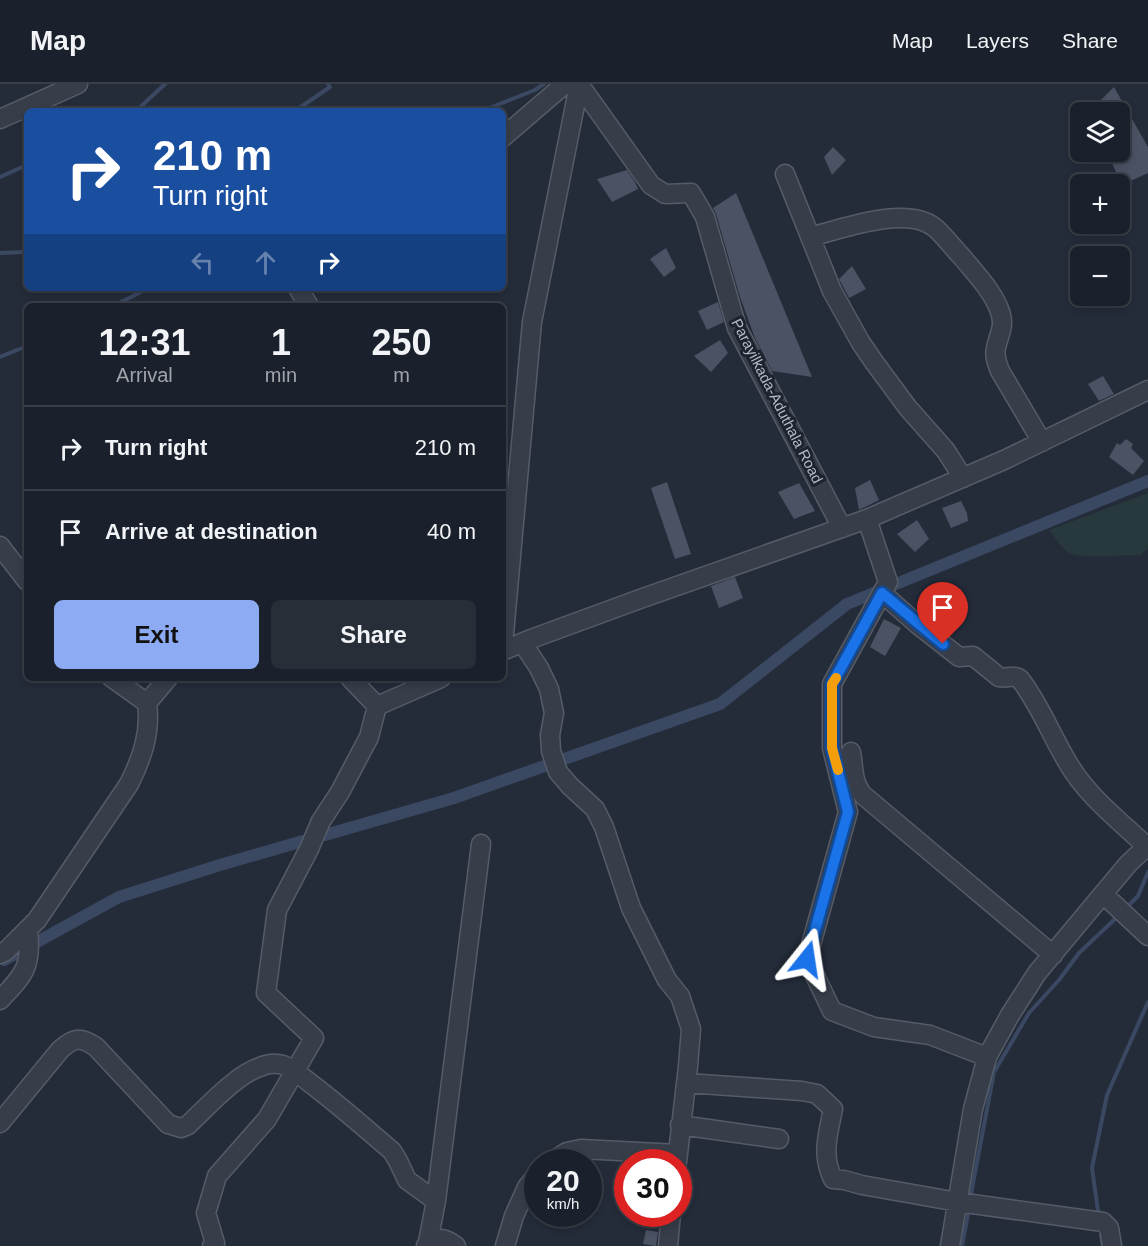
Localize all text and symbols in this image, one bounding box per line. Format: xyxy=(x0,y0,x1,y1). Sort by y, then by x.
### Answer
text: Map xyxy=(30,25,86,56)
text: Map xyxy=(892,29,933,52)
text: Layers xyxy=(966,29,1029,52)
text: Share xyxy=(1062,29,1118,52)
map controls xyxy=(1070,102,1130,306)
button: layers xyxy=(1070,102,1130,162)
icon: right xyxy=(54,132,132,210)
text: 210 m xyxy=(153,132,272,179)
button: + xyxy=(1070,174,1130,234)
text: Turn right xyxy=(153,181,268,211)
icon: left xyxy=(186,246,219,279)
icon: ahead xyxy=(249,246,282,279)
icon: right xyxy=(312,246,345,279)
button: − xyxy=(1070,246,1130,306)
street label: Parayilkada-Aduthala Road xyxy=(728,316,826,486)
text: 12:31 xyxy=(98,322,190,363)
text: 1 xyxy=(271,322,291,363)
text: 250 xyxy=(371,322,432,363)
text: Arrival xyxy=(116,364,173,386)
text: min xyxy=(265,364,297,386)
text: m xyxy=(393,364,410,386)
icon: right xyxy=(54,432,87,465)
text: Turn right xyxy=(105,435,207,460)
text: 210 m xyxy=(415,435,476,460)
icon: arrive xyxy=(54,516,87,549)
text: Arrive at destination xyxy=(105,519,318,544)
text: 40 m xyxy=(427,519,476,544)
pin xyxy=(917,582,968,644)
icon: arrive xyxy=(926,591,959,624)
button: Exit xyxy=(54,600,259,669)
button: Share xyxy=(271,600,476,669)
position arrow xyxy=(775,927,839,991)
speed limit sign: 30 xyxy=(614,1149,692,1227)
text: 20 xyxy=(546,1164,580,1197)
text: km/h xyxy=(547,1195,579,1212)

